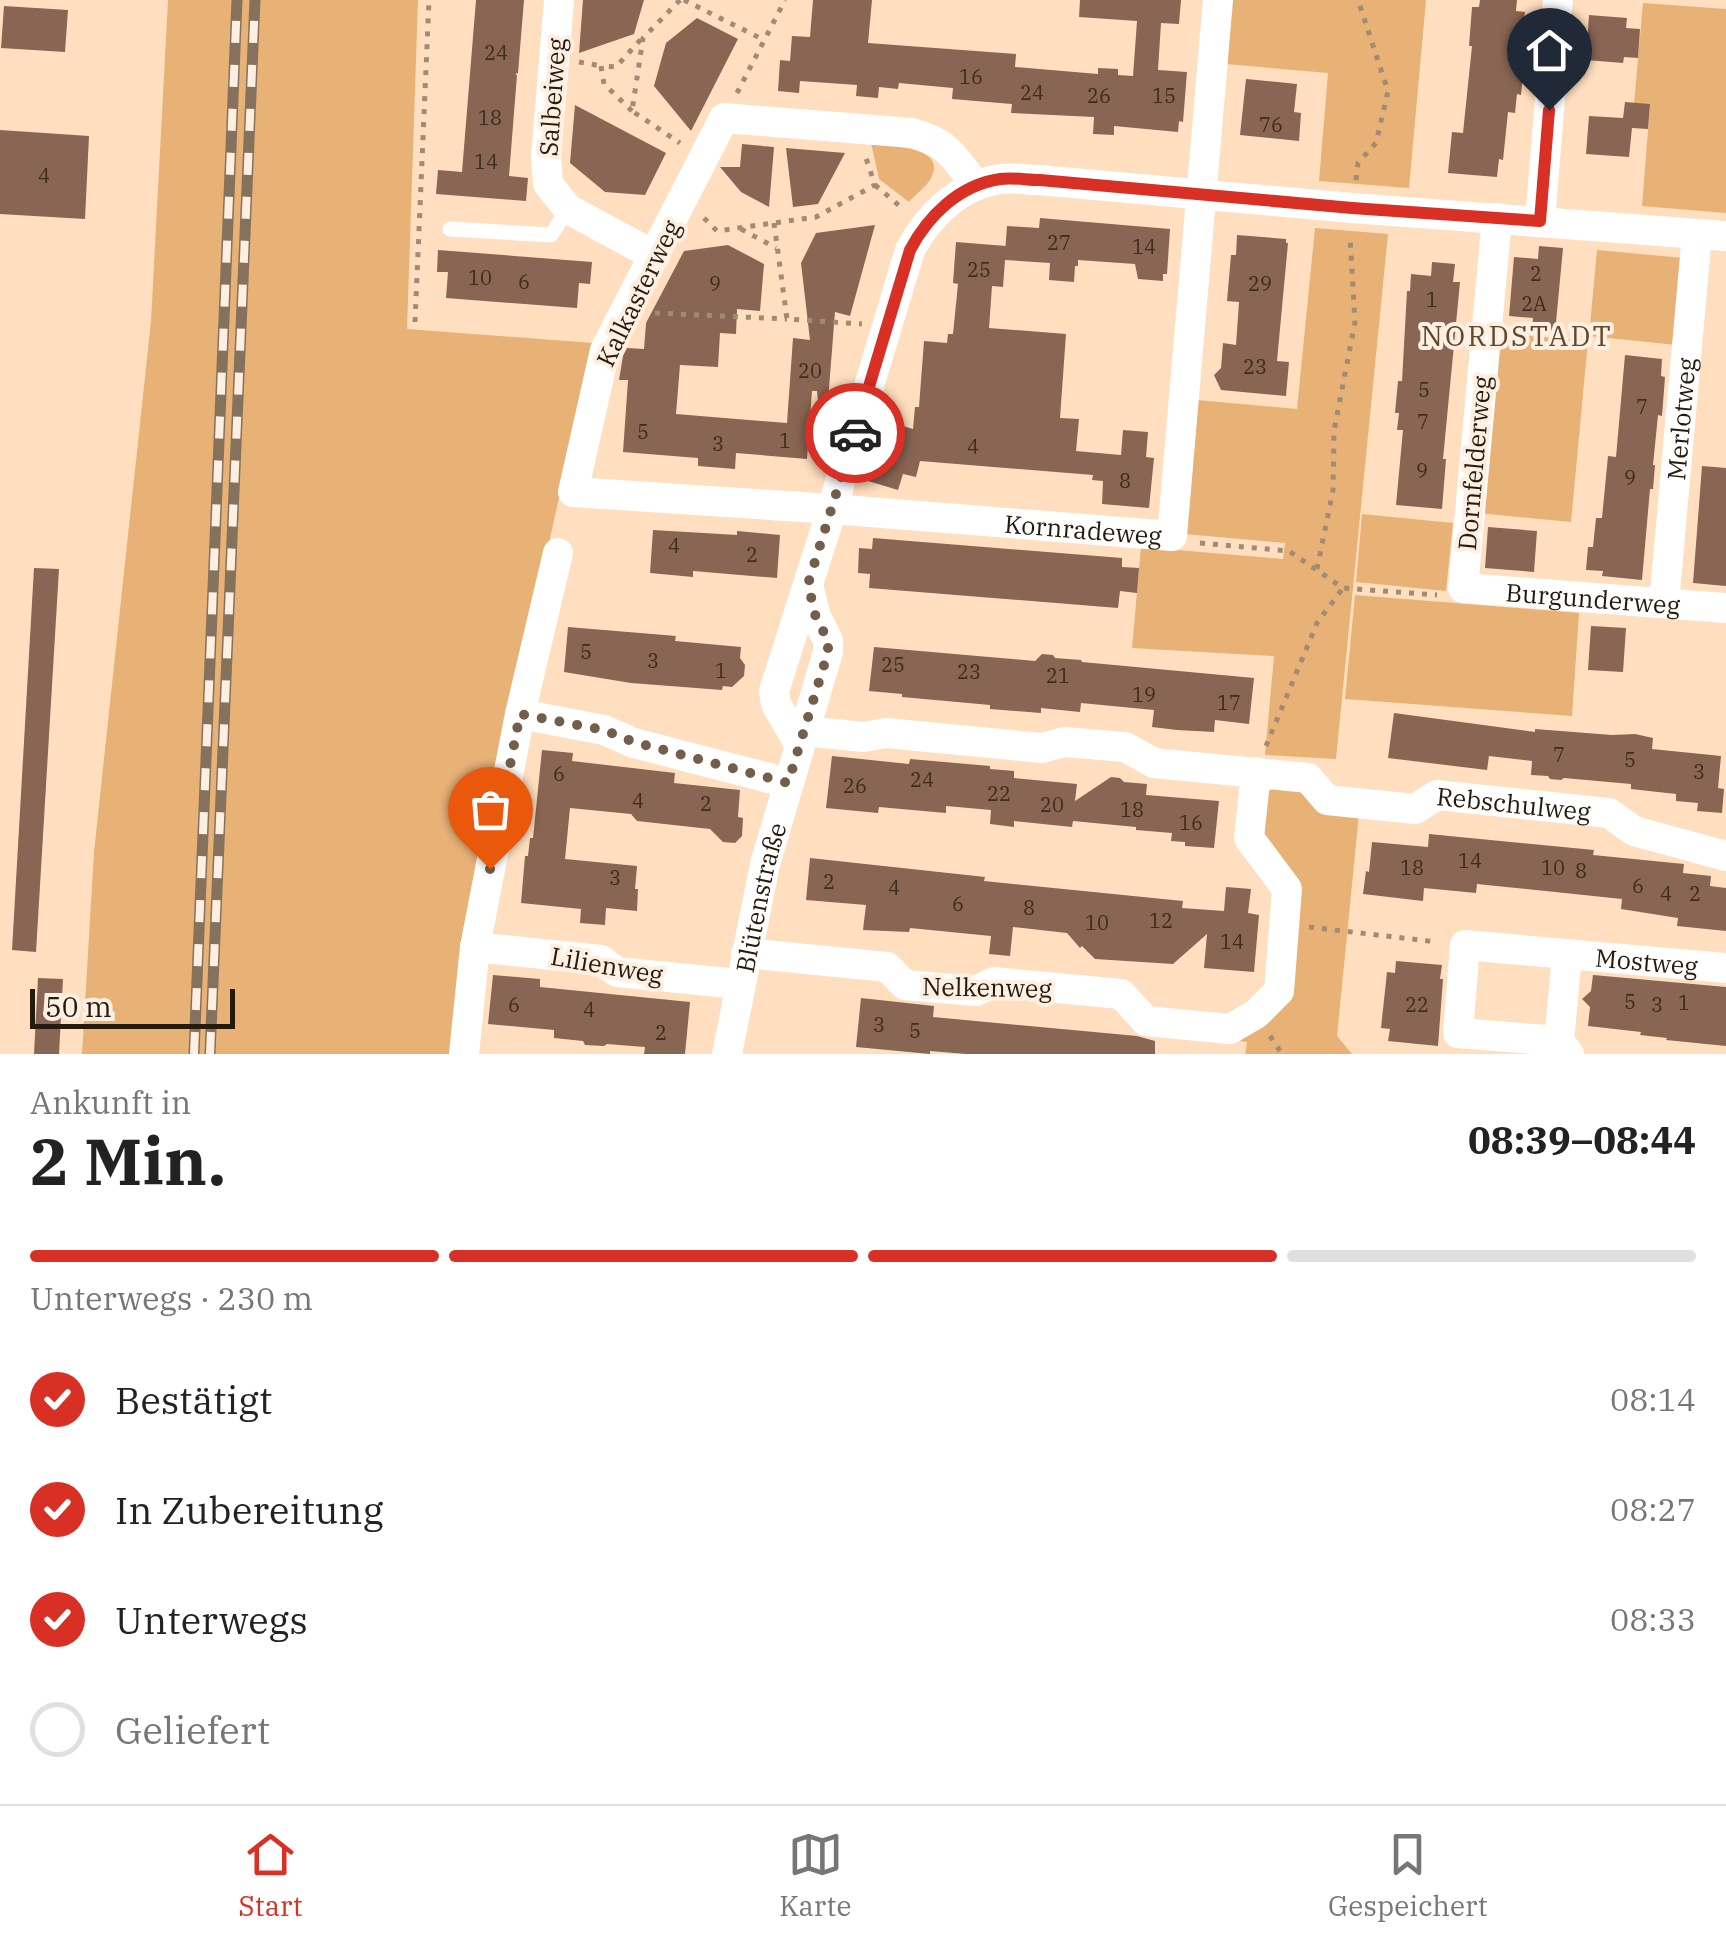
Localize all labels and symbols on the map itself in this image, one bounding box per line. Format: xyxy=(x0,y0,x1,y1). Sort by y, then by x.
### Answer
pin xyxy=(1507,8,1592,111)
street label: Salbeiweg xyxy=(531,36,573,157)
house number: 24 xyxy=(484,39,508,66)
house number: 16 xyxy=(959,63,983,90)
house number: 24 xyxy=(1020,79,1044,106)
house number: 26 xyxy=(1087,82,1111,109)
house number: 15 xyxy=(1152,82,1176,109)
house number: 18 xyxy=(478,104,502,131)
house number: 76 xyxy=(1259,111,1283,138)
house number: 14 xyxy=(474,148,498,175)
house number: 4 xyxy=(38,162,50,189)
street label: Kalkasterweg xyxy=(588,214,688,372)
house number: 27 xyxy=(1047,229,1071,256)
house number: 14 xyxy=(1132,233,1156,260)
house number: 25 xyxy=(967,256,991,283)
house number: 2 xyxy=(1530,260,1542,287)
house number: 10 xyxy=(468,264,492,291)
house number: 6 xyxy=(518,268,530,295)
house number: 9 xyxy=(709,270,721,297)
house number: 29 xyxy=(1248,270,1272,297)
house number: 1 xyxy=(1426,286,1438,313)
house number: 2A xyxy=(1521,290,1547,317)
district label: NORDSTADT xyxy=(1421,317,1613,354)
house number: 23 xyxy=(1243,353,1267,380)
street label: Merlotweg xyxy=(1659,356,1702,481)
house number: 20 xyxy=(798,357,822,384)
street label: Dornfelderweg xyxy=(1450,374,1498,551)
house number: 5 xyxy=(1418,376,1430,403)
courier xyxy=(805,383,905,483)
house number: 7 xyxy=(1636,393,1648,420)
house number: 7 xyxy=(1417,408,1429,435)
house number: 5 xyxy=(637,418,649,445)
house number: 1 xyxy=(779,427,791,454)
house number: 3 xyxy=(712,430,724,457)
house number: 4 xyxy=(967,433,979,460)
house number: 9 xyxy=(1416,457,1428,484)
house number: 9 xyxy=(1624,464,1636,491)
house number: 8 xyxy=(1119,467,1131,494)
street label: Kornradeweg xyxy=(1003,506,1164,552)
house number: 4 xyxy=(668,532,680,559)
house number: 2 xyxy=(746,541,758,568)
street label: Burgunderweg xyxy=(1505,575,1682,621)
house number: 5 xyxy=(580,638,592,665)
house number: 3 xyxy=(647,647,659,674)
house number: 25 xyxy=(881,651,905,678)
house number: 1 xyxy=(715,657,727,684)
house number: 23 xyxy=(957,658,981,685)
house number: 21 xyxy=(1046,662,1070,689)
house number: 19 xyxy=(1132,681,1156,708)
house number: 17 xyxy=(1217,689,1241,716)
house number: 7 xyxy=(1553,741,1565,768)
house number: 5 xyxy=(1624,746,1636,773)
house number: 3 xyxy=(1693,758,1705,785)
house number: 6 xyxy=(553,760,565,787)
house number: 24 xyxy=(910,766,934,793)
pin xyxy=(448,767,533,870)
house number: 26 xyxy=(843,772,867,799)
street label: Rebschulweg xyxy=(1435,779,1593,828)
house number: 22 xyxy=(987,780,1011,807)
house number: 4 xyxy=(632,787,644,814)
house number: 2 xyxy=(700,790,712,817)
house number: 20 xyxy=(1040,791,1064,818)
house number: 18 xyxy=(1120,796,1144,823)
house number: 16 xyxy=(1179,809,1203,836)
street label: Blütenstraße xyxy=(727,818,793,975)
house number: 14 xyxy=(1458,847,1482,874)
house number: 18 xyxy=(1400,854,1424,881)
house number: 10 xyxy=(1541,854,1565,881)
house number: 8 xyxy=(1575,857,1587,884)
house number: 3 xyxy=(609,864,621,891)
house number: 2 xyxy=(823,868,835,895)
house number: 6 xyxy=(1632,872,1644,899)
house number: 4 xyxy=(888,874,900,901)
house number: 4 xyxy=(1660,880,1672,907)
house number: 2 xyxy=(1689,880,1701,907)
house number: 6 xyxy=(952,890,964,917)
house number: 8 xyxy=(1023,894,1035,921)
house number: 12 xyxy=(1149,907,1173,934)
house number: 10 xyxy=(1085,909,1109,936)
house number: 14 xyxy=(1220,928,1244,955)
street label: Lilienweg xyxy=(548,939,666,991)
street label: Mostweg xyxy=(1594,940,1700,982)
street label: Nelkenweg xyxy=(922,969,1053,1005)
scale bar xyxy=(30,984,235,1028)
house number: 5 xyxy=(1624,988,1636,1015)
house number: 1 xyxy=(1678,989,1690,1016)
house number: 6 xyxy=(508,991,520,1018)
house number: 22 xyxy=(1405,991,1429,1018)
house number: 3 xyxy=(1651,991,1663,1018)
house number: 4 xyxy=(583,996,595,1023)
house number: 3 xyxy=(873,1011,885,1038)
house number: 5 xyxy=(909,1017,921,1044)
house number: 2 xyxy=(655,1019,667,1046)

